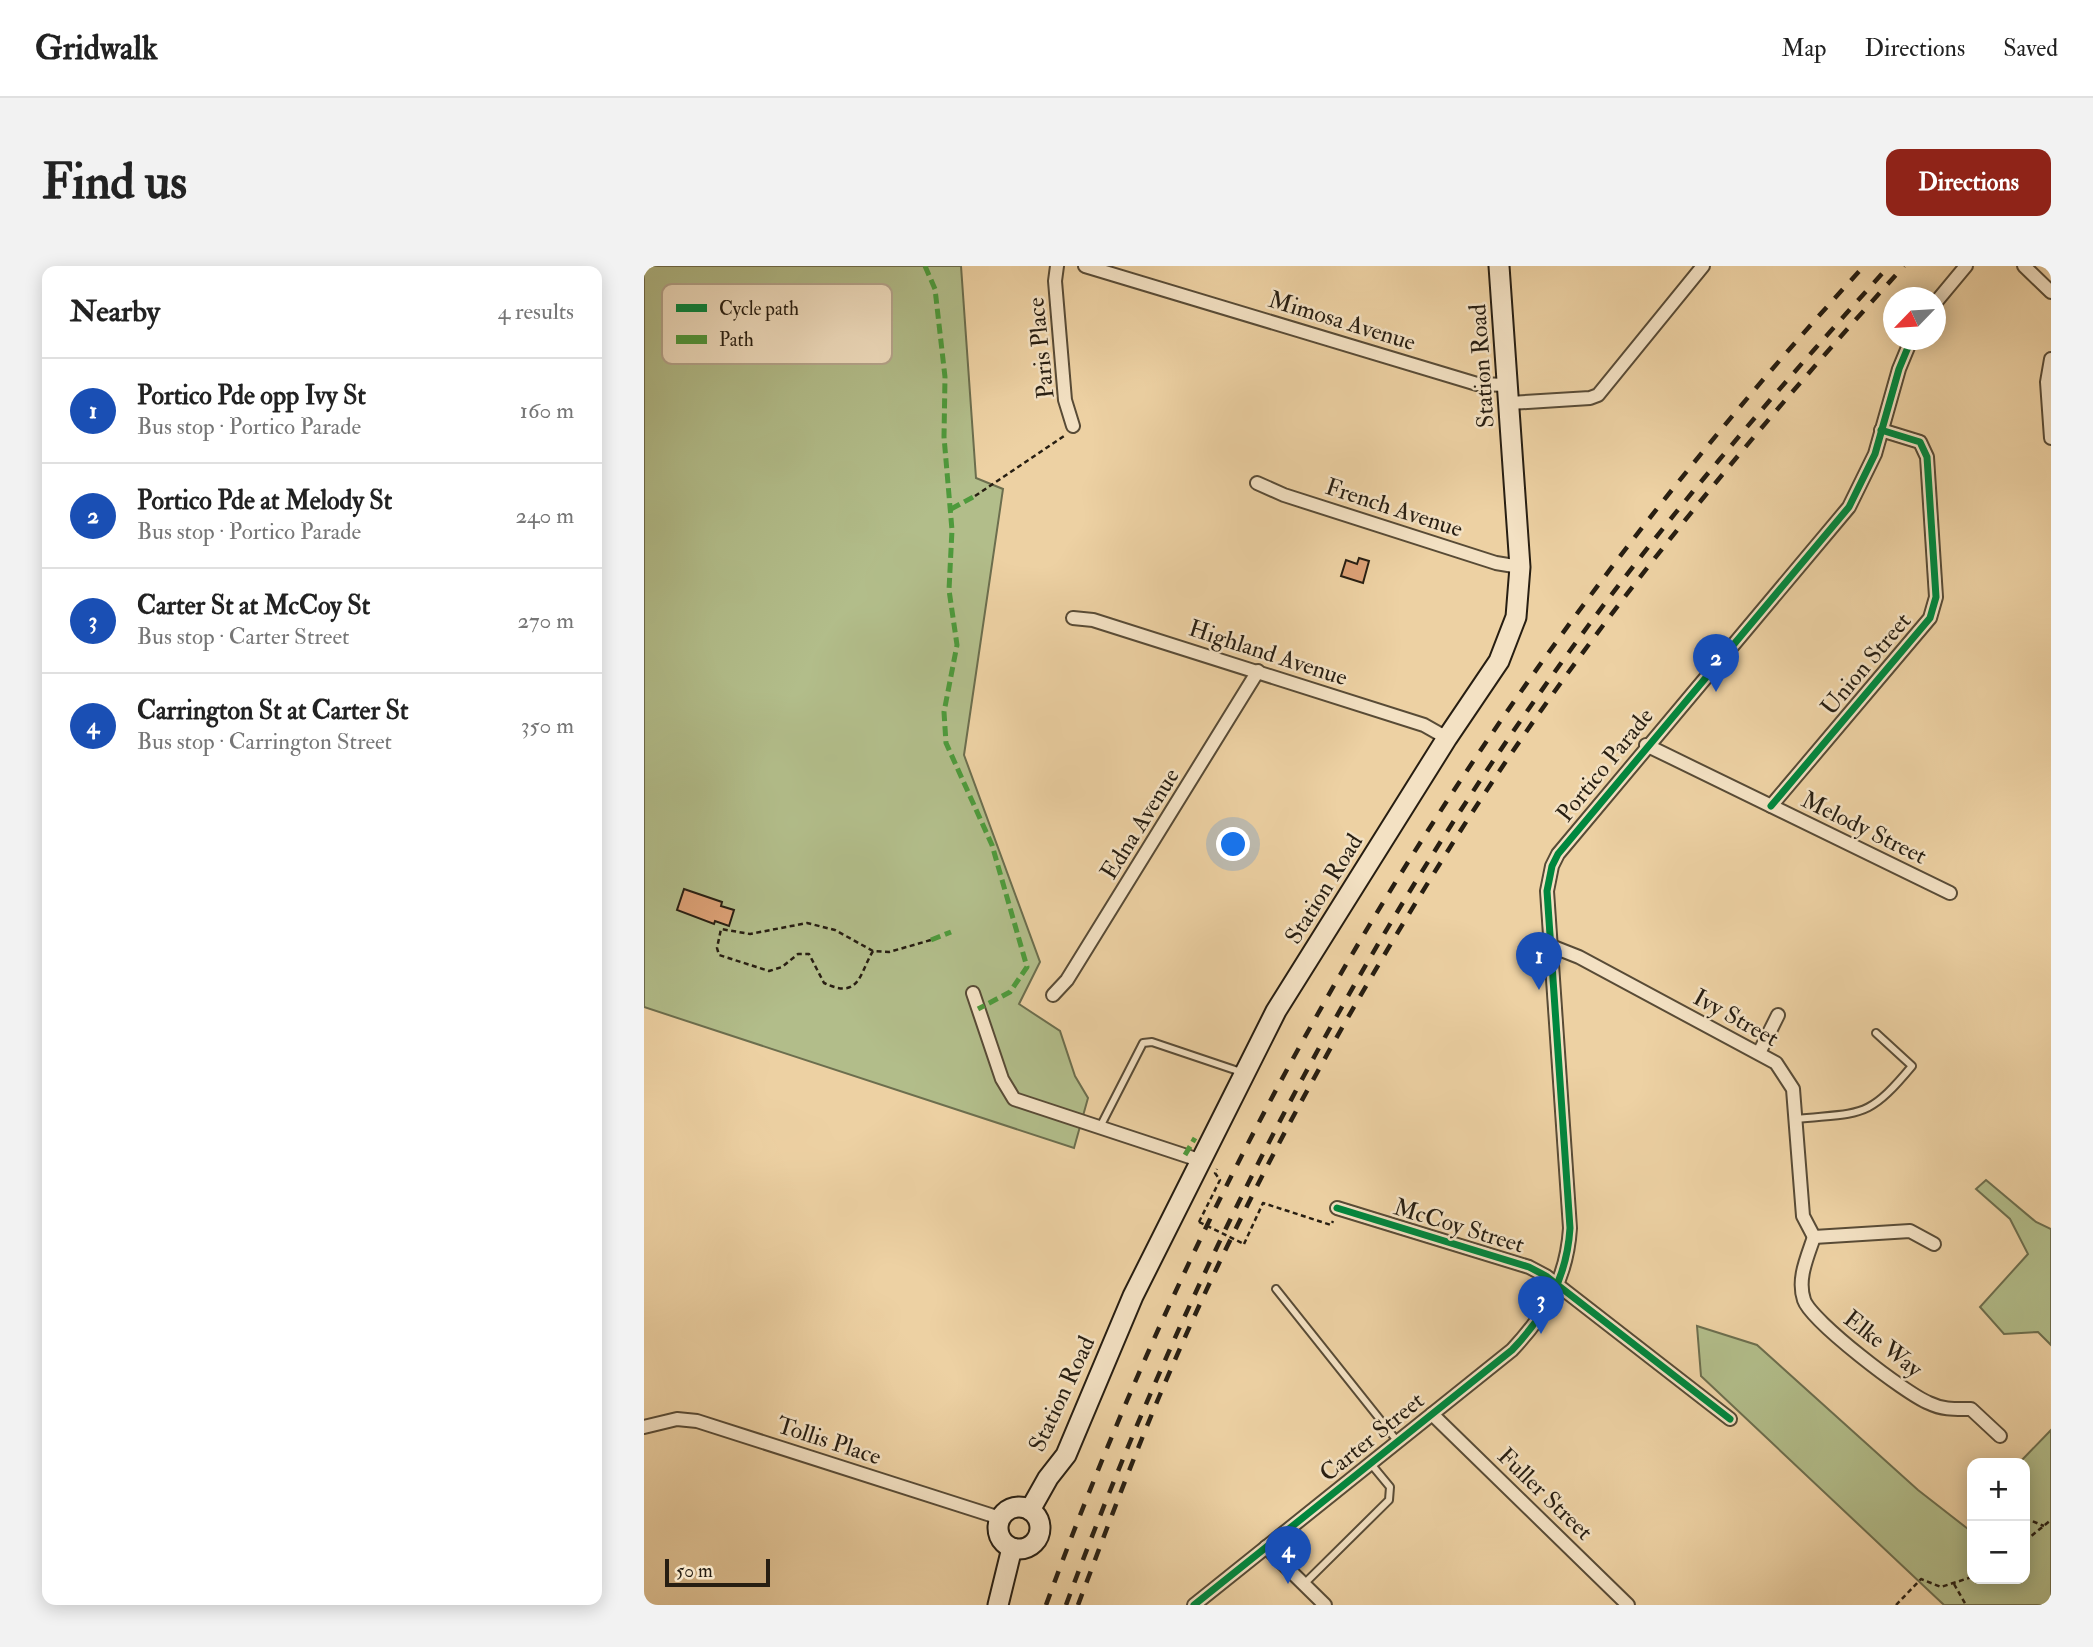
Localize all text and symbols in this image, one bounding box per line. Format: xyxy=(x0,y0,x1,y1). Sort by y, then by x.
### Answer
text: Gridwalk xyxy=(35,28,158,69)
text: Map xyxy=(1781,33,1826,64)
text: Directions xyxy=(1864,33,1965,64)
text: Saved xyxy=(2003,33,2058,64)
button: Directions xyxy=(1886,149,2051,216)
text: Find us xyxy=(42,152,187,213)
legend xyxy=(662,284,892,364)
street label: Mimosa Avenue xyxy=(1265,284,1419,358)
north arrow xyxy=(1883,287,1946,350)
text: Nearby xyxy=(70,293,160,330)
street label: Paris Place xyxy=(1020,296,1062,400)
text: 4 results xyxy=(498,297,574,326)
text: Cycle path xyxy=(719,297,799,322)
street label: Station Road xyxy=(1462,303,1502,429)
text: Path xyxy=(719,328,754,352)
text: Portico Pde opp Ivy St xyxy=(137,380,366,412)
text: 1 xyxy=(89,396,97,425)
text: 160 m xyxy=(520,396,574,425)
text: Bus stop · Portico Parade xyxy=(137,412,361,441)
street label: French Avenue xyxy=(1321,471,1467,545)
text: Portico Pde at Melody St xyxy=(137,485,392,517)
text: 2 xyxy=(87,501,99,530)
text: 240 m xyxy=(515,501,574,530)
text: Bus stop · Portico Parade xyxy=(137,517,361,546)
text: Carter St at McCoy St xyxy=(137,590,370,622)
text: 3 xyxy=(89,606,97,635)
text: 270 m xyxy=(517,606,574,635)
street label: Union Street xyxy=(1814,606,1918,722)
street label: Highland Avenue xyxy=(1185,613,1351,693)
text: Bus stop · Carter Street xyxy=(137,622,350,651)
pin: 2 xyxy=(1693,634,1739,692)
text: Carrington St at Carter St xyxy=(137,695,408,727)
street label: Portico Parade xyxy=(1550,702,1660,828)
text: 4 xyxy=(87,711,99,740)
text: 350 m xyxy=(521,711,574,740)
text: Bus stop · Carrington Street xyxy=(137,727,392,756)
street label: Edna Avenue xyxy=(1094,762,1186,886)
street label: Melody Street xyxy=(1796,784,1932,872)
your location xyxy=(1216,827,1250,861)
street label: Station Road xyxy=(1278,828,1370,950)
pin: 1 xyxy=(1516,932,1562,990)
street label: Ivy Street xyxy=(1688,982,1784,1054)
street label: McCoy Street xyxy=(1390,1191,1528,1261)
pin: 3 xyxy=(1518,1276,1564,1334)
street label: Elke Way xyxy=(1837,1303,1929,1385)
street label: Station Road xyxy=(1022,1331,1102,1457)
street label: Carter Street xyxy=(1313,1385,1431,1489)
street label: Tollis Place xyxy=(773,1410,885,1472)
street label: Fuller Street xyxy=(1491,1441,1599,1547)
map controls xyxy=(1967,1458,2030,1584)
button: + xyxy=(1967,1458,2030,1521)
button: − xyxy=(1967,1521,2030,1584)
pin: 4 xyxy=(1265,1526,1311,1584)
scale bar xyxy=(665,1556,770,1588)
text: 50 m xyxy=(676,1559,713,1583)

